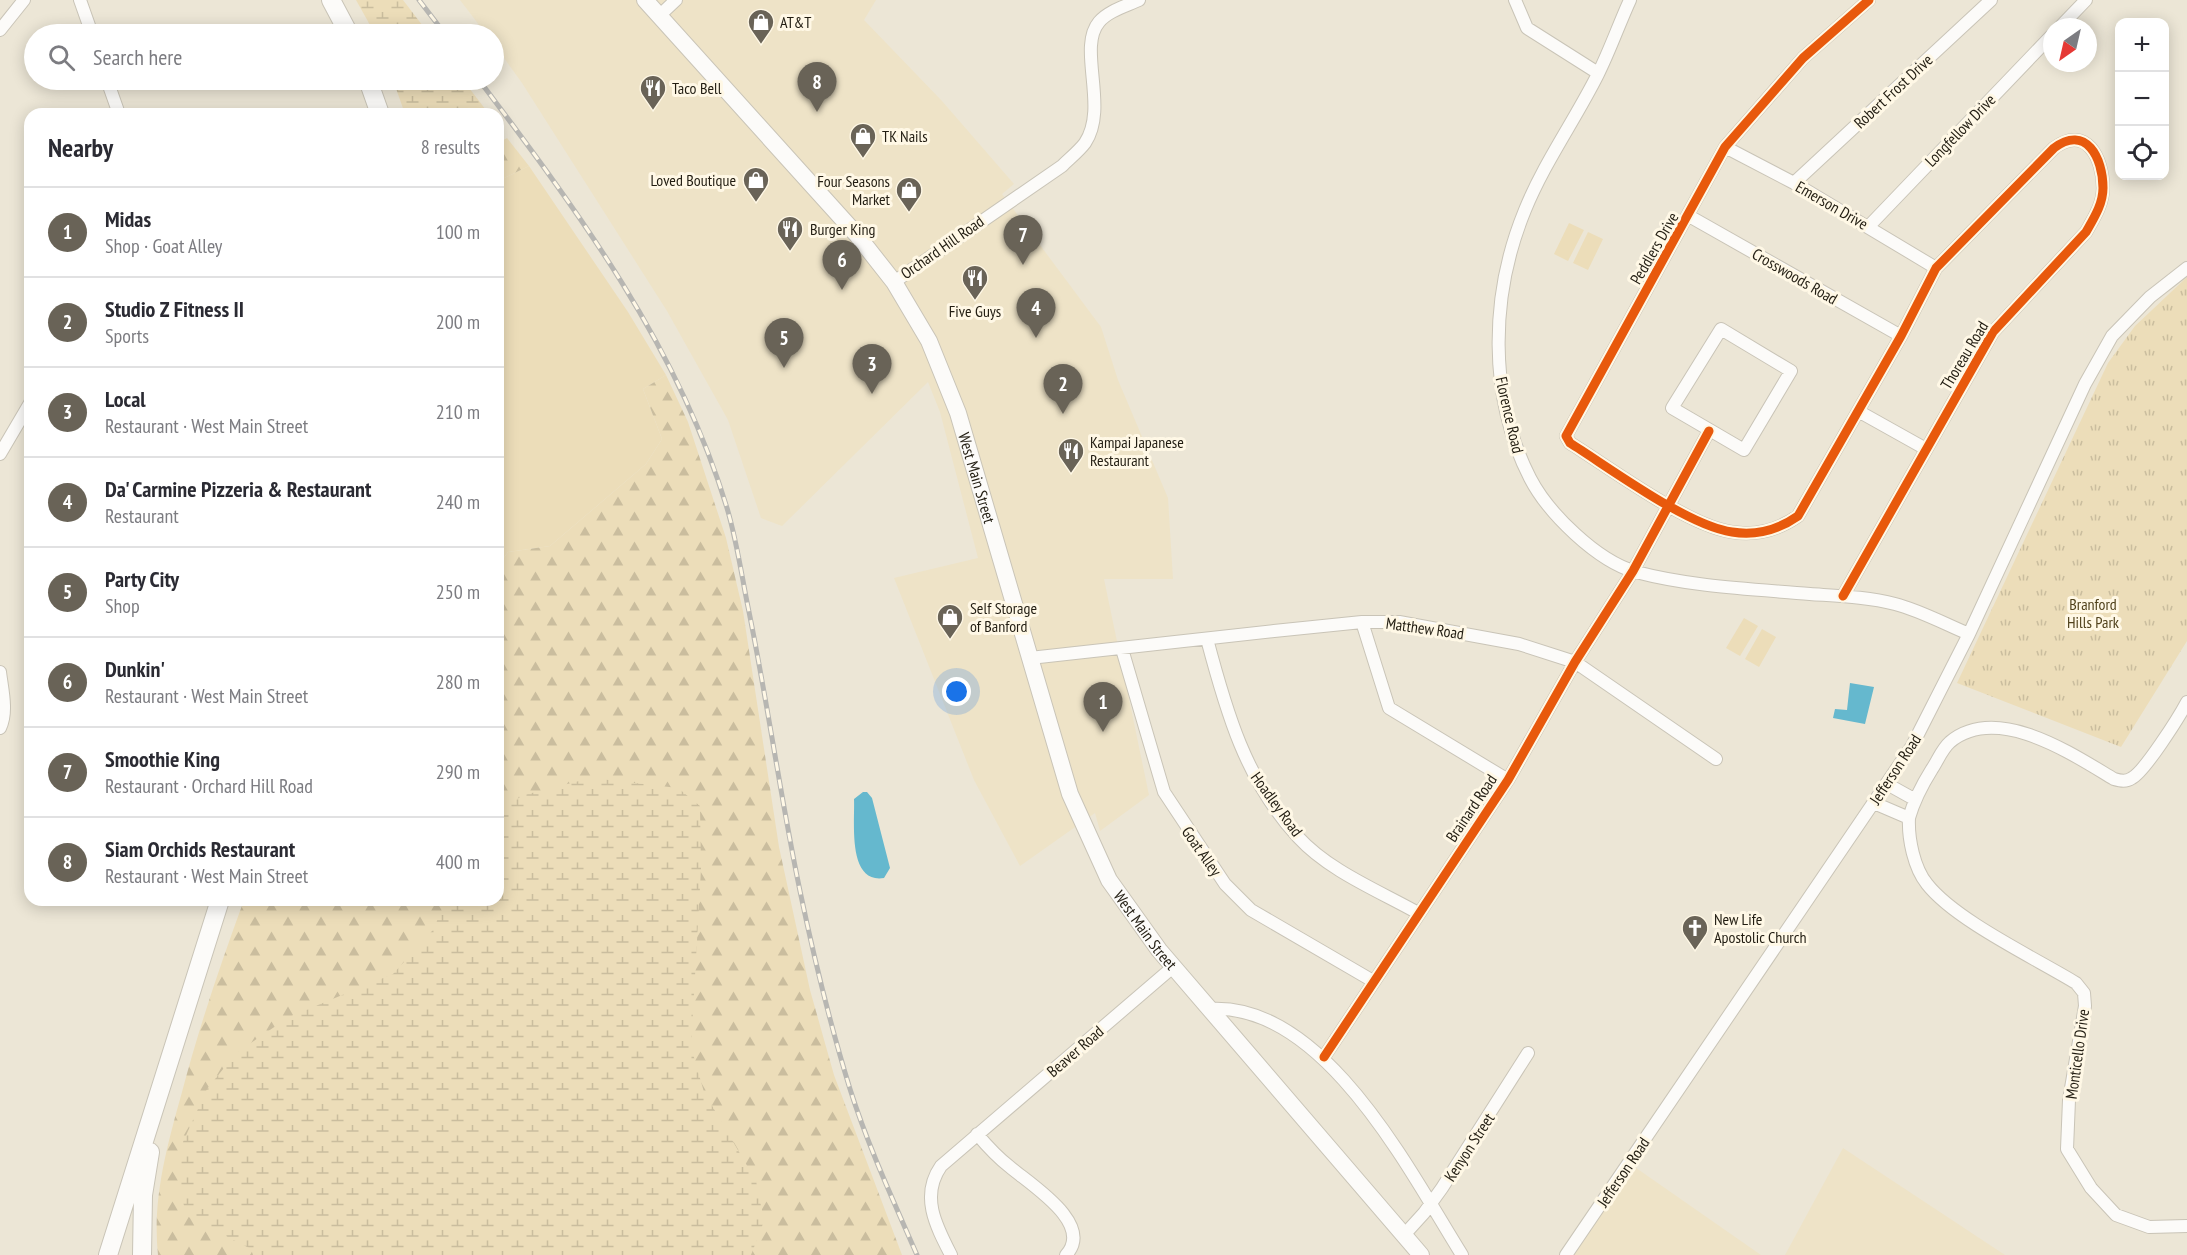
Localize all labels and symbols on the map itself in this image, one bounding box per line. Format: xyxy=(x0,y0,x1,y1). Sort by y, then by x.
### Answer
shop icon: AT&T xyxy=(746,7,776,45)
place label: AT&T xyxy=(780,12,812,32)
north arrow xyxy=(2043,18,2097,72)
street label: Robert Frost Drive xyxy=(1850,49,1936,133)
pin: 8 xyxy=(798,63,836,112)
restaurant icon: Taco Bell xyxy=(638,73,668,111)
place label: Taco Bell xyxy=(672,78,722,98)
street label: Longfellow Drive xyxy=(1920,90,2000,170)
shop icon: TK Nails xyxy=(848,121,878,159)
place label: TK Nails xyxy=(882,126,928,146)
shop icon: Loved Boutique xyxy=(741,165,771,203)
place label: Loved Boutique xyxy=(650,170,736,190)
place label: Four Seasons Market xyxy=(817,171,891,209)
shop icon: Four Seasons Market xyxy=(894,175,924,213)
street label: Emerson Drive xyxy=(1792,176,1872,234)
street label: Peddlers Drive xyxy=(1625,208,1683,288)
street label: Orchard Hill Road xyxy=(896,211,988,283)
restaurant icon: Burger King xyxy=(775,214,805,252)
pin: 7 xyxy=(1004,216,1042,265)
place label: Burger King xyxy=(810,219,875,239)
pin: 6 xyxy=(822,240,862,290)
street label: Crosswoods Road xyxy=(1749,243,1841,309)
restaurant icon: Five Guys xyxy=(960,263,990,301)
pin: 4 xyxy=(1016,288,1056,338)
place label: Five Guys xyxy=(949,301,1001,321)
street label: Thoreau Road xyxy=(1936,317,1992,393)
pin: 5 xyxy=(764,318,804,368)
pin: 3 xyxy=(852,344,892,394)
pin: 2 xyxy=(1044,364,1082,414)
street label: Florence Road xyxy=(1491,375,1529,455)
street label: West Main Street xyxy=(954,430,1000,526)
place label: Kampai Japanese Restaurant xyxy=(1090,432,1184,470)
restaurant icon: Kampai Japanese Restaurant xyxy=(1056,436,1086,474)
park label: Branford Hills Park xyxy=(2067,594,2120,632)
place label: Self Storage of Banford xyxy=(970,598,1037,636)
shop icon: Self Storage of Banford xyxy=(935,602,965,640)
street label: Matthew Road xyxy=(1385,613,1465,643)
your location xyxy=(942,677,971,706)
pin: 1 xyxy=(1084,682,1122,732)
street label: Jefferson Road xyxy=(1864,730,1925,809)
street label: Hoadley Road xyxy=(1247,768,1307,840)
street label: Brainard Road xyxy=(1441,770,1501,846)
street label: Goat Alley xyxy=(1178,822,1226,880)
street label: West Main Street xyxy=(1110,886,1182,974)
place label: New Life Apostolic Church xyxy=(1714,909,1806,947)
church icon: New Life Apostolic Church xyxy=(1680,913,1710,951)
street label: Monticello Drive xyxy=(2061,1008,2093,1100)
street label: Beaver Road xyxy=(1043,1021,1107,1081)
street label: Kenyon Street xyxy=(1440,1109,1499,1185)
street label: Jefferson Road xyxy=(1592,1133,1654,1211)

